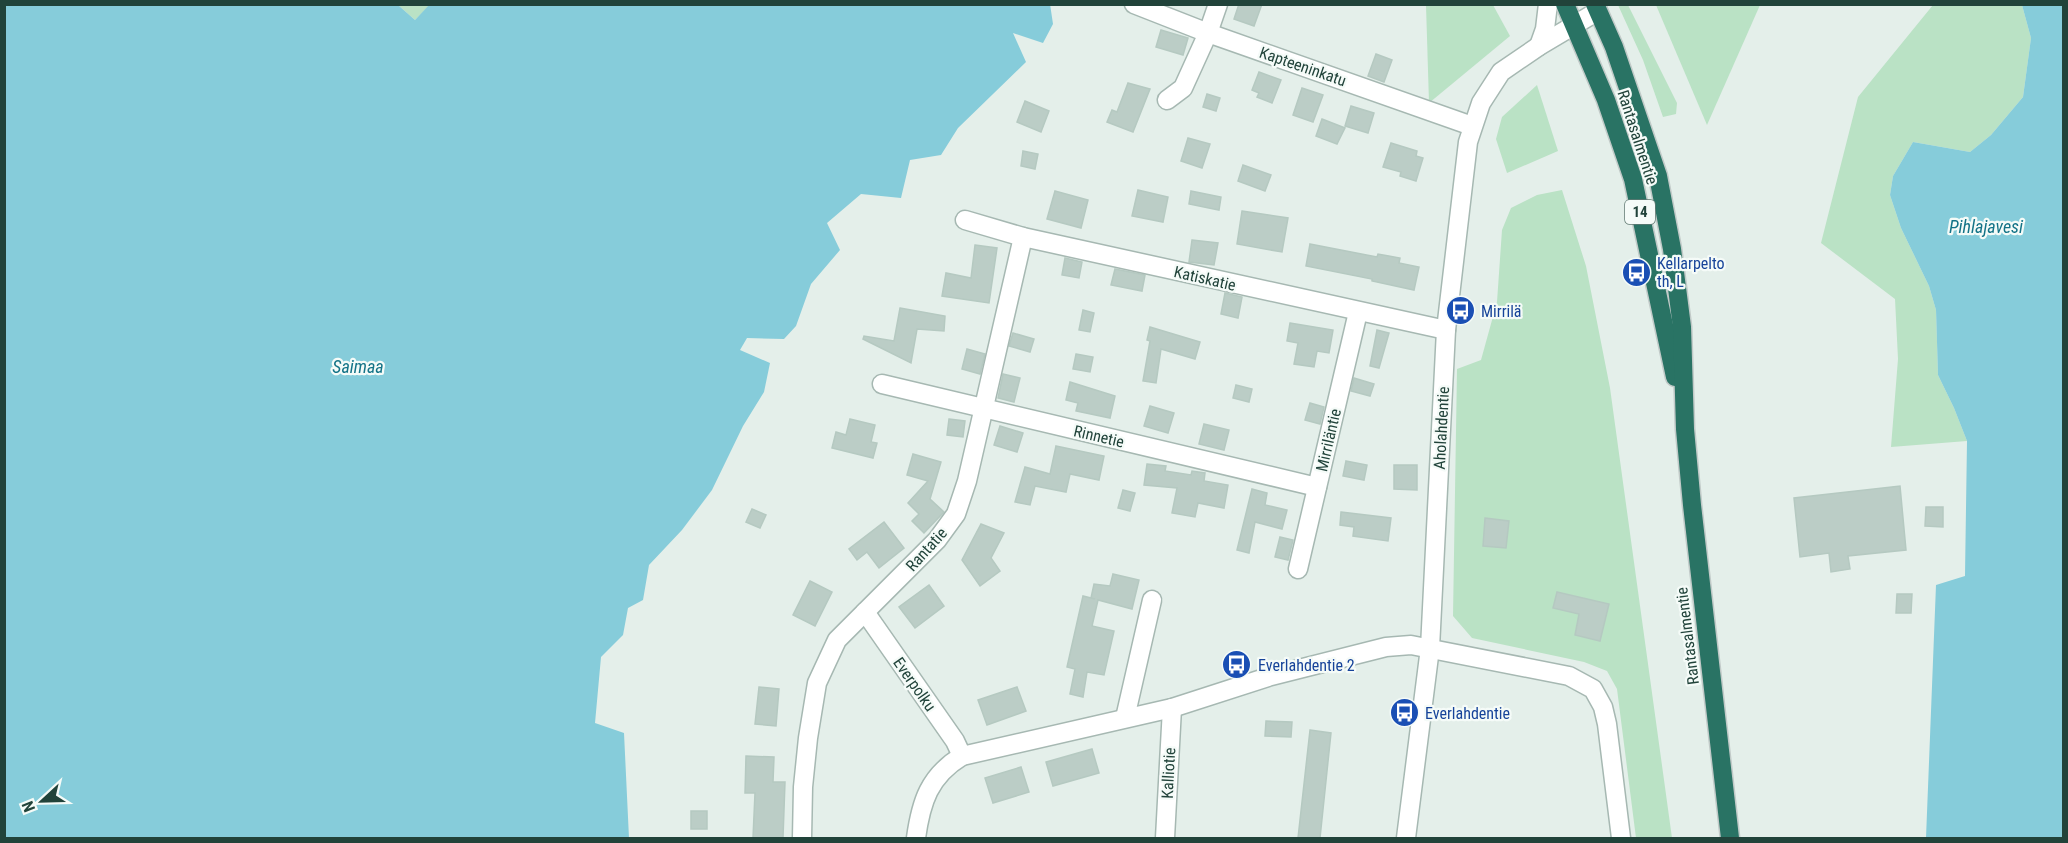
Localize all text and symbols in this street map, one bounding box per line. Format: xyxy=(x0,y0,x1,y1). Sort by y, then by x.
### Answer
street label: Kapteeninkatu xyxy=(1257,43,1349,90)
street label: Rantasalmentie xyxy=(1613,88,1662,187)
road number: 14 xyxy=(1625,200,1655,224)
water label: Pihlajavesi xyxy=(1949,216,2024,237)
place label: Kellarpelto th, L xyxy=(1657,254,1725,291)
bus stop icon: Kellarpelto th, L xyxy=(1620,256,1652,288)
street label: Katiskatie xyxy=(1172,262,1238,295)
bus stop icon: Mirrilä xyxy=(1444,295,1476,327)
place label: Mirrilä xyxy=(1481,302,1522,321)
water label: Saimaa xyxy=(332,356,384,377)
street label: Aholahdentie xyxy=(1430,386,1453,470)
street label: Mirriläntie xyxy=(1312,407,1345,474)
street label: Rinnetie xyxy=(1072,421,1126,451)
street label: Rantatie xyxy=(902,524,951,575)
street label: Rantasalmentie xyxy=(1672,586,1703,686)
bus stop icon: Everlahdentie 2 xyxy=(1221,649,1253,681)
street label: Everpolku xyxy=(889,654,940,715)
place label: Everlahdentie 2 xyxy=(1258,656,1355,675)
bus stop icon: Everlahdentie xyxy=(1388,697,1420,729)
place label: Everlahdentie xyxy=(1425,704,1510,723)
street label: Kalliotie xyxy=(1158,747,1179,799)
north arrow xyxy=(12,771,72,831)
text: N xyxy=(18,798,39,815)

